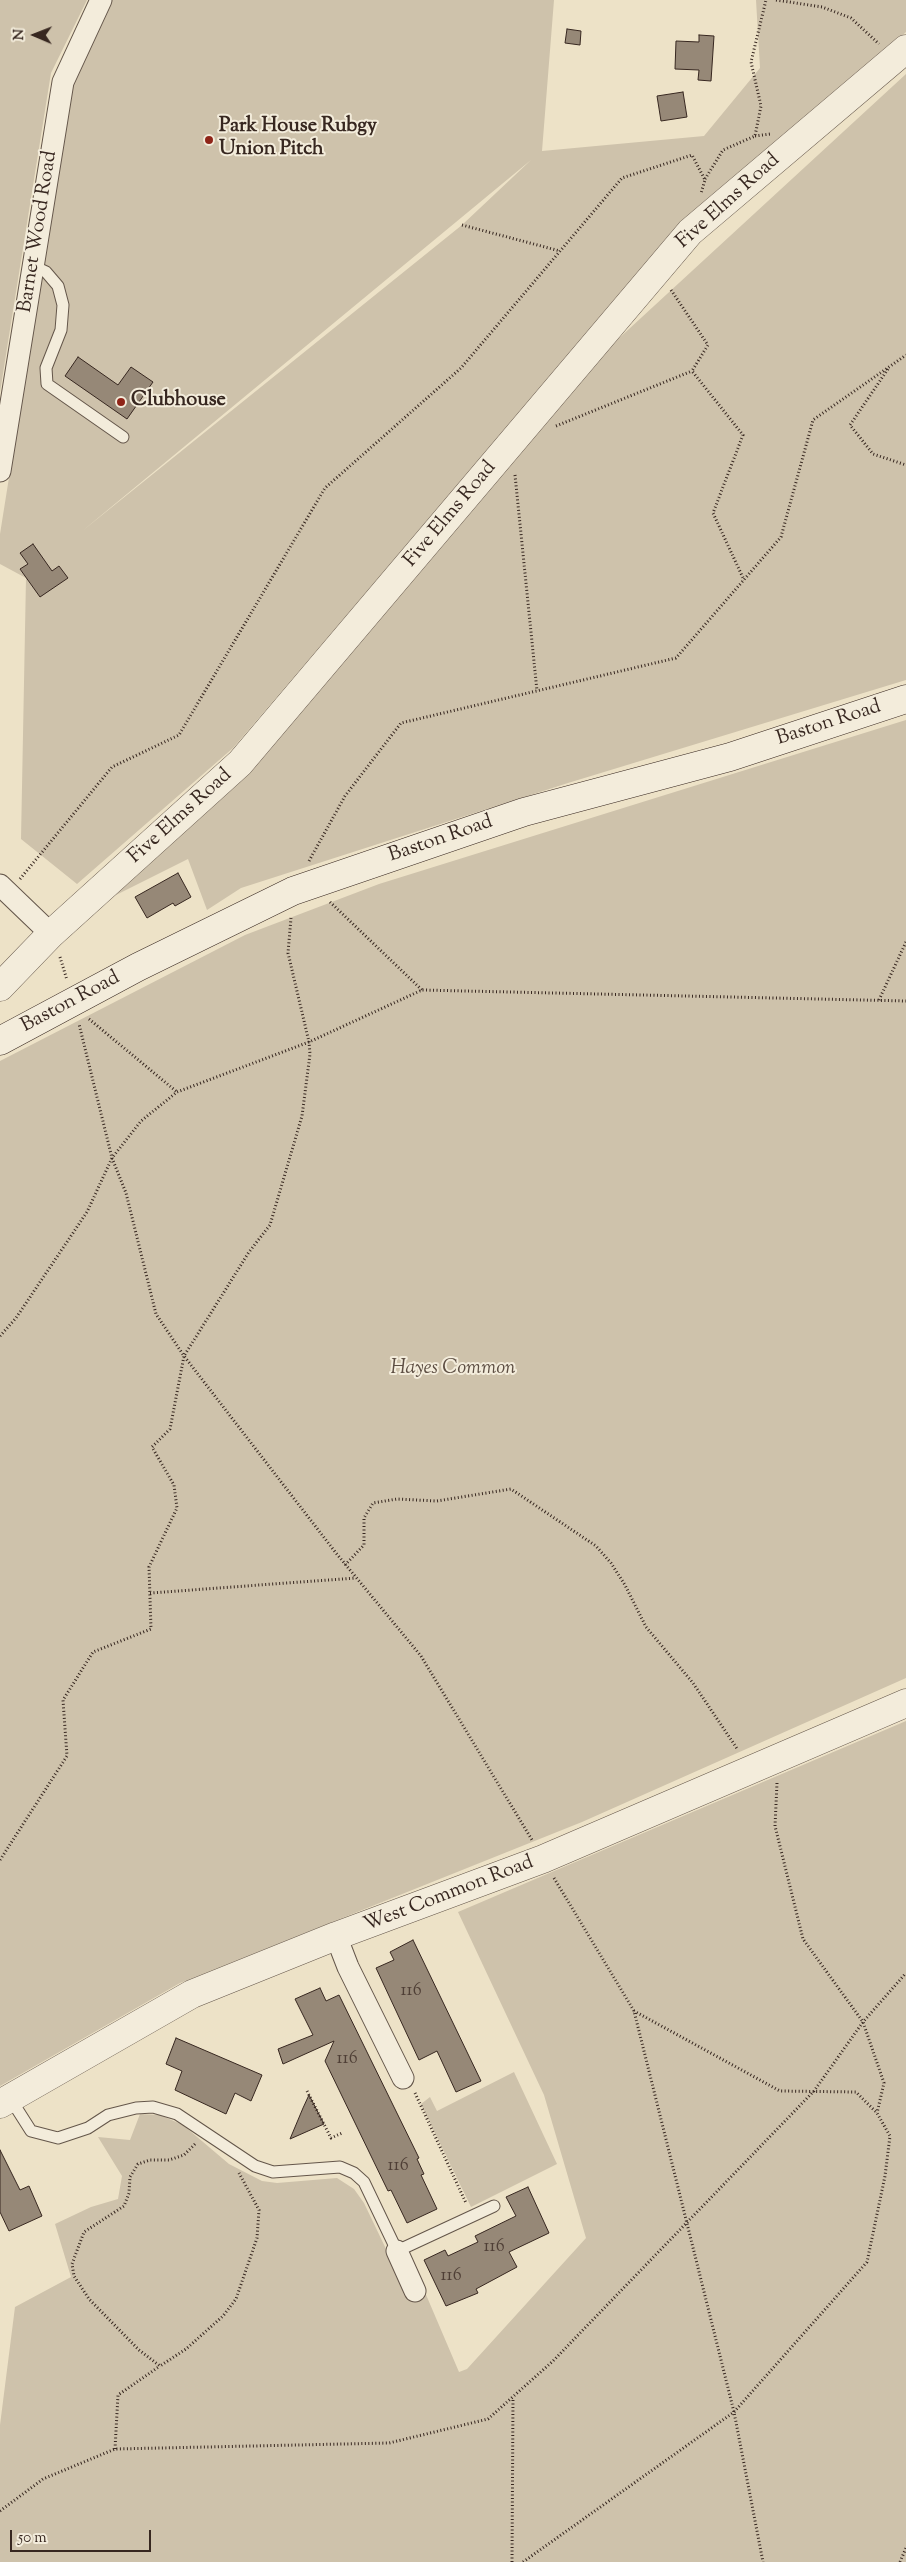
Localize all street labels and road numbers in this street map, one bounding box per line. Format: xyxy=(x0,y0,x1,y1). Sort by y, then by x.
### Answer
street label: Barnet Wood Road xyxy=(14,149,64,315)
street label: Five Elms Road xyxy=(672,149,786,255)
street label: Five Elms Road xyxy=(400,457,502,573)
street label: Baston Road xyxy=(774,696,884,752)
street label: Five Elms Road xyxy=(124,764,238,870)
street label: Baston Road xyxy=(386,811,496,869)
street label: Baston Road xyxy=(17,967,125,1039)
street label: West Common Road xyxy=(361,1852,537,1938)

